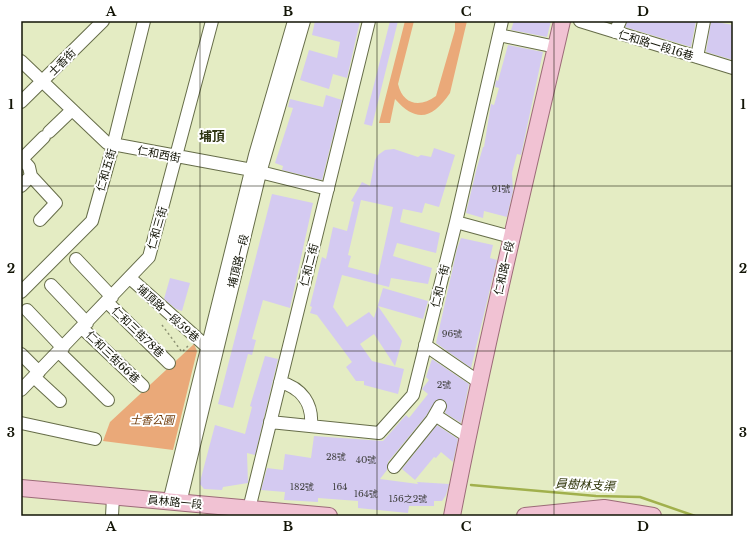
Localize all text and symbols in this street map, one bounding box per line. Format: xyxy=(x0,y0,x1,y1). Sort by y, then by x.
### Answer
text: A xyxy=(105,3,117,20)
text: B xyxy=(283,3,293,20)
text: C xyxy=(461,3,472,20)
text: D xyxy=(637,3,649,20)
street label: 仁和路一段16巷 xyxy=(617,27,695,63)
street label: 士香街 xyxy=(45,45,79,79)
text: 1 xyxy=(8,96,14,113)
text: 1 xyxy=(740,96,746,113)
district label: 埔頂 xyxy=(199,128,225,145)
street label: 仁和西街 xyxy=(136,143,182,165)
street label: 仁和五街 xyxy=(93,147,119,193)
house number: 91號 xyxy=(492,183,510,194)
street label: 仁和三街 xyxy=(144,205,170,251)
street label: 埔頂路一段 xyxy=(225,233,251,289)
street label: 仁和路一段 xyxy=(491,240,517,296)
street label: 仁和二街 xyxy=(297,242,321,288)
text: 2 xyxy=(7,260,15,277)
text: 2 xyxy=(739,260,747,277)
street label: 仁和一街 xyxy=(428,263,452,309)
street label: 埔頂路一段59巷 xyxy=(134,281,202,345)
street label: 仁和三街78巷 xyxy=(109,304,167,360)
street label: 仁和三街66巷 xyxy=(83,328,143,386)
house number: 96號 xyxy=(442,328,462,339)
house number: 2號 xyxy=(437,379,451,390)
park label: 士香公園 xyxy=(130,413,176,427)
text: 3 xyxy=(7,424,15,441)
text: 3 xyxy=(739,424,747,441)
house number: 28號 xyxy=(326,451,346,462)
house number: 40號 xyxy=(356,454,376,465)
water label: 員樹林支渠 xyxy=(555,475,617,494)
house number: 182號 xyxy=(290,481,314,492)
house number: 164 xyxy=(332,481,348,492)
house number: 164號 xyxy=(354,488,378,499)
street label: 員林路一段 xyxy=(147,493,203,511)
house number: 156之2號 xyxy=(389,493,427,504)
text: A xyxy=(105,518,117,535)
text: B xyxy=(283,518,293,535)
text: C xyxy=(461,518,472,535)
text: D xyxy=(637,518,649,535)

